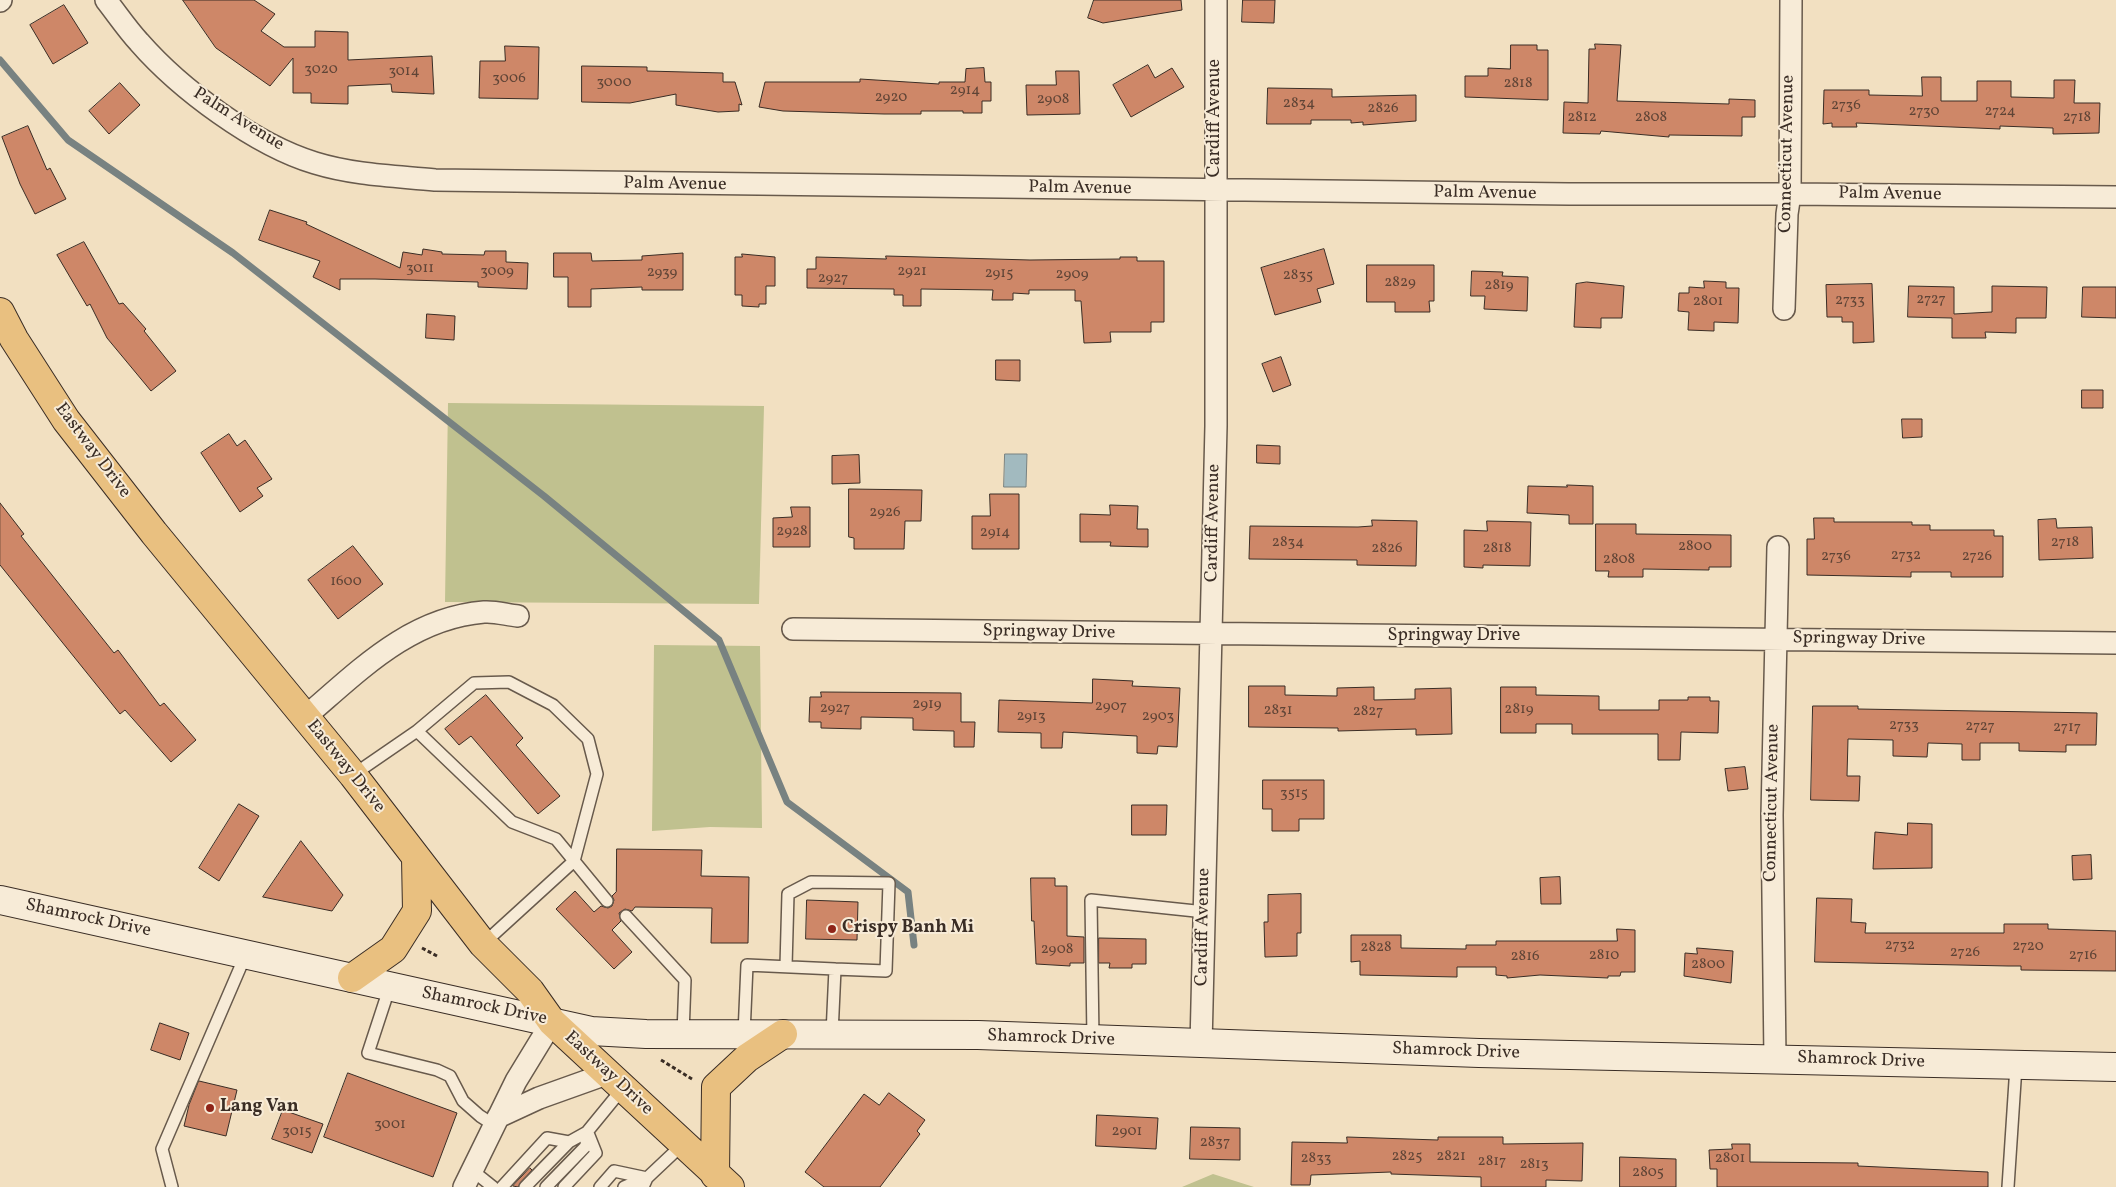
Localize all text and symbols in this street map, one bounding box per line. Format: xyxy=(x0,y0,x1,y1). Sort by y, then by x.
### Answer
street label: Cardiff Avenue xyxy=(1205,59,1227,177)
house number: 3020 xyxy=(304,61,338,79)
house number: 3014 xyxy=(388,63,420,81)
house number: 3006 xyxy=(492,70,526,88)
house number: 3000 xyxy=(596,74,632,92)
house number: 2818 xyxy=(1503,75,1533,93)
street label: Connecticut Avenue xyxy=(1776,75,1800,233)
house number: 2914 xyxy=(950,82,980,100)
street label: Palm Avenue xyxy=(189,83,287,157)
house number: 2920 xyxy=(875,89,907,107)
house number: 2908 xyxy=(1037,91,1069,109)
house number: 2834 xyxy=(1283,95,1315,113)
house number: 2736 xyxy=(1831,97,1861,115)
house number: 2826 xyxy=(1367,100,1399,118)
house number: 2730 xyxy=(1909,103,1939,121)
house number: 2724 xyxy=(1984,103,2016,121)
house number: 2812 xyxy=(1567,109,1597,127)
house number: 2808 xyxy=(1635,109,1667,127)
house number: 2718 xyxy=(2063,109,2091,127)
street label: Palm Avenue xyxy=(623,173,727,197)
street label: Palm Avenue xyxy=(1028,177,1132,201)
street label: Palm Avenue xyxy=(1433,182,1537,206)
street label: Palm Avenue xyxy=(1838,183,1942,207)
house number: 3011 xyxy=(406,260,434,278)
house number: 3009 xyxy=(480,263,514,281)
house number: 2921 xyxy=(897,263,927,281)
house number: 2939 xyxy=(647,264,677,282)
house number: 2915 xyxy=(985,265,1013,283)
house number: 2909 xyxy=(1056,266,1088,284)
house number: 2835 xyxy=(1283,267,1313,285)
house number: 2927 xyxy=(818,270,848,288)
house number: 2829 xyxy=(1384,274,1416,292)
house number: 2819 xyxy=(1484,277,1514,295)
house number: 2727 xyxy=(1916,291,1946,309)
house number: 2733 xyxy=(1835,292,1865,310)
house number: 2801 xyxy=(1693,293,1723,311)
street label: Eastway Drive xyxy=(49,399,135,503)
street label: Cardiff Avenue xyxy=(1202,464,1226,582)
house number: 2926 xyxy=(869,504,901,522)
house number: 2928 xyxy=(776,523,808,541)
house number: 2914 xyxy=(980,524,1010,542)
house number: 2834 xyxy=(1272,534,1304,552)
house number: 2718 xyxy=(2051,534,2079,552)
house number: 2800 xyxy=(1678,538,1712,556)
house number: 2826 xyxy=(1371,540,1403,558)
house number: 2818 xyxy=(1482,540,1512,558)
house number: 2732 xyxy=(1891,547,1921,565)
house number: 2736 xyxy=(1821,548,1851,566)
house number: 2726 xyxy=(1962,548,1992,566)
house number: 2808 xyxy=(1603,551,1635,569)
house number: 1600 xyxy=(330,573,362,591)
street label: Springway Drive xyxy=(982,621,1116,645)
street label: Springway Drive xyxy=(1388,626,1520,648)
street label: Springway Drive xyxy=(1792,628,1926,652)
house number: 2919 xyxy=(912,696,942,714)
house number: 2907 xyxy=(1095,698,1127,716)
house number: 2927 xyxy=(820,700,850,718)
house number: 2819 xyxy=(1504,701,1534,719)
house number: 2831 xyxy=(1263,702,1293,720)
house number: 2827 xyxy=(1353,703,1383,721)
house number: 2913 xyxy=(1016,708,1046,726)
house number: 2903 xyxy=(1142,708,1174,726)
street label: Eastway Drive xyxy=(301,716,389,818)
house number: 2733 xyxy=(1889,717,1919,735)
house number: 2727 xyxy=(1965,718,1995,736)
house number: 2717 xyxy=(2053,719,2081,737)
street label: Connecticut Avenue xyxy=(1761,724,1785,882)
house number: 3515 xyxy=(1280,785,1308,803)
street label: Cardiff Avenue xyxy=(1192,868,1216,986)
street label: Shamrock Drive xyxy=(23,895,153,943)
place label: Crispy Banh Mi xyxy=(842,918,974,940)
marker: Crispy Banh Mi xyxy=(826,923,838,935)
house number: 2732 xyxy=(1885,937,1915,955)
house number: 2720 xyxy=(2012,938,2044,956)
house number: 2828 xyxy=(1360,939,1392,957)
house number: 2908 xyxy=(1041,941,1073,959)
house number: 2726 xyxy=(1950,944,1980,962)
house number: 2810 xyxy=(1589,947,1619,965)
house number: 2716 xyxy=(2069,947,2097,965)
house number: 2816 xyxy=(1510,948,1540,966)
house number: 2800 xyxy=(1691,956,1725,974)
street label: Shamrock Drive xyxy=(419,983,549,1031)
street label: Shamrock Drive xyxy=(987,1026,1115,1052)
street label: Eastway Drive xyxy=(559,1027,657,1121)
street label: Shamrock Drive xyxy=(1392,1039,1520,1065)
street label: Shamrock Drive xyxy=(1797,1048,1925,1074)
place label: Lang Van xyxy=(220,1097,299,1119)
marker: Lang Van xyxy=(204,1102,216,1114)
house number: 3001 xyxy=(374,1116,406,1134)
house number: 3015 xyxy=(282,1123,312,1141)
house number: 2901 xyxy=(1112,1123,1142,1141)
house number: 2837 xyxy=(1200,1134,1230,1152)
house number: 2825 xyxy=(1392,1148,1422,1166)
house number: 2821 xyxy=(1436,1148,1466,1166)
house number: 2833 xyxy=(1301,1150,1331,1168)
house number: 2801 xyxy=(1715,1150,1745,1168)
house number: 2817 xyxy=(1478,1153,1506,1171)
house number: 2813 xyxy=(1519,1156,1549,1174)
house number: 2805 xyxy=(1632,1164,1664,1182)

